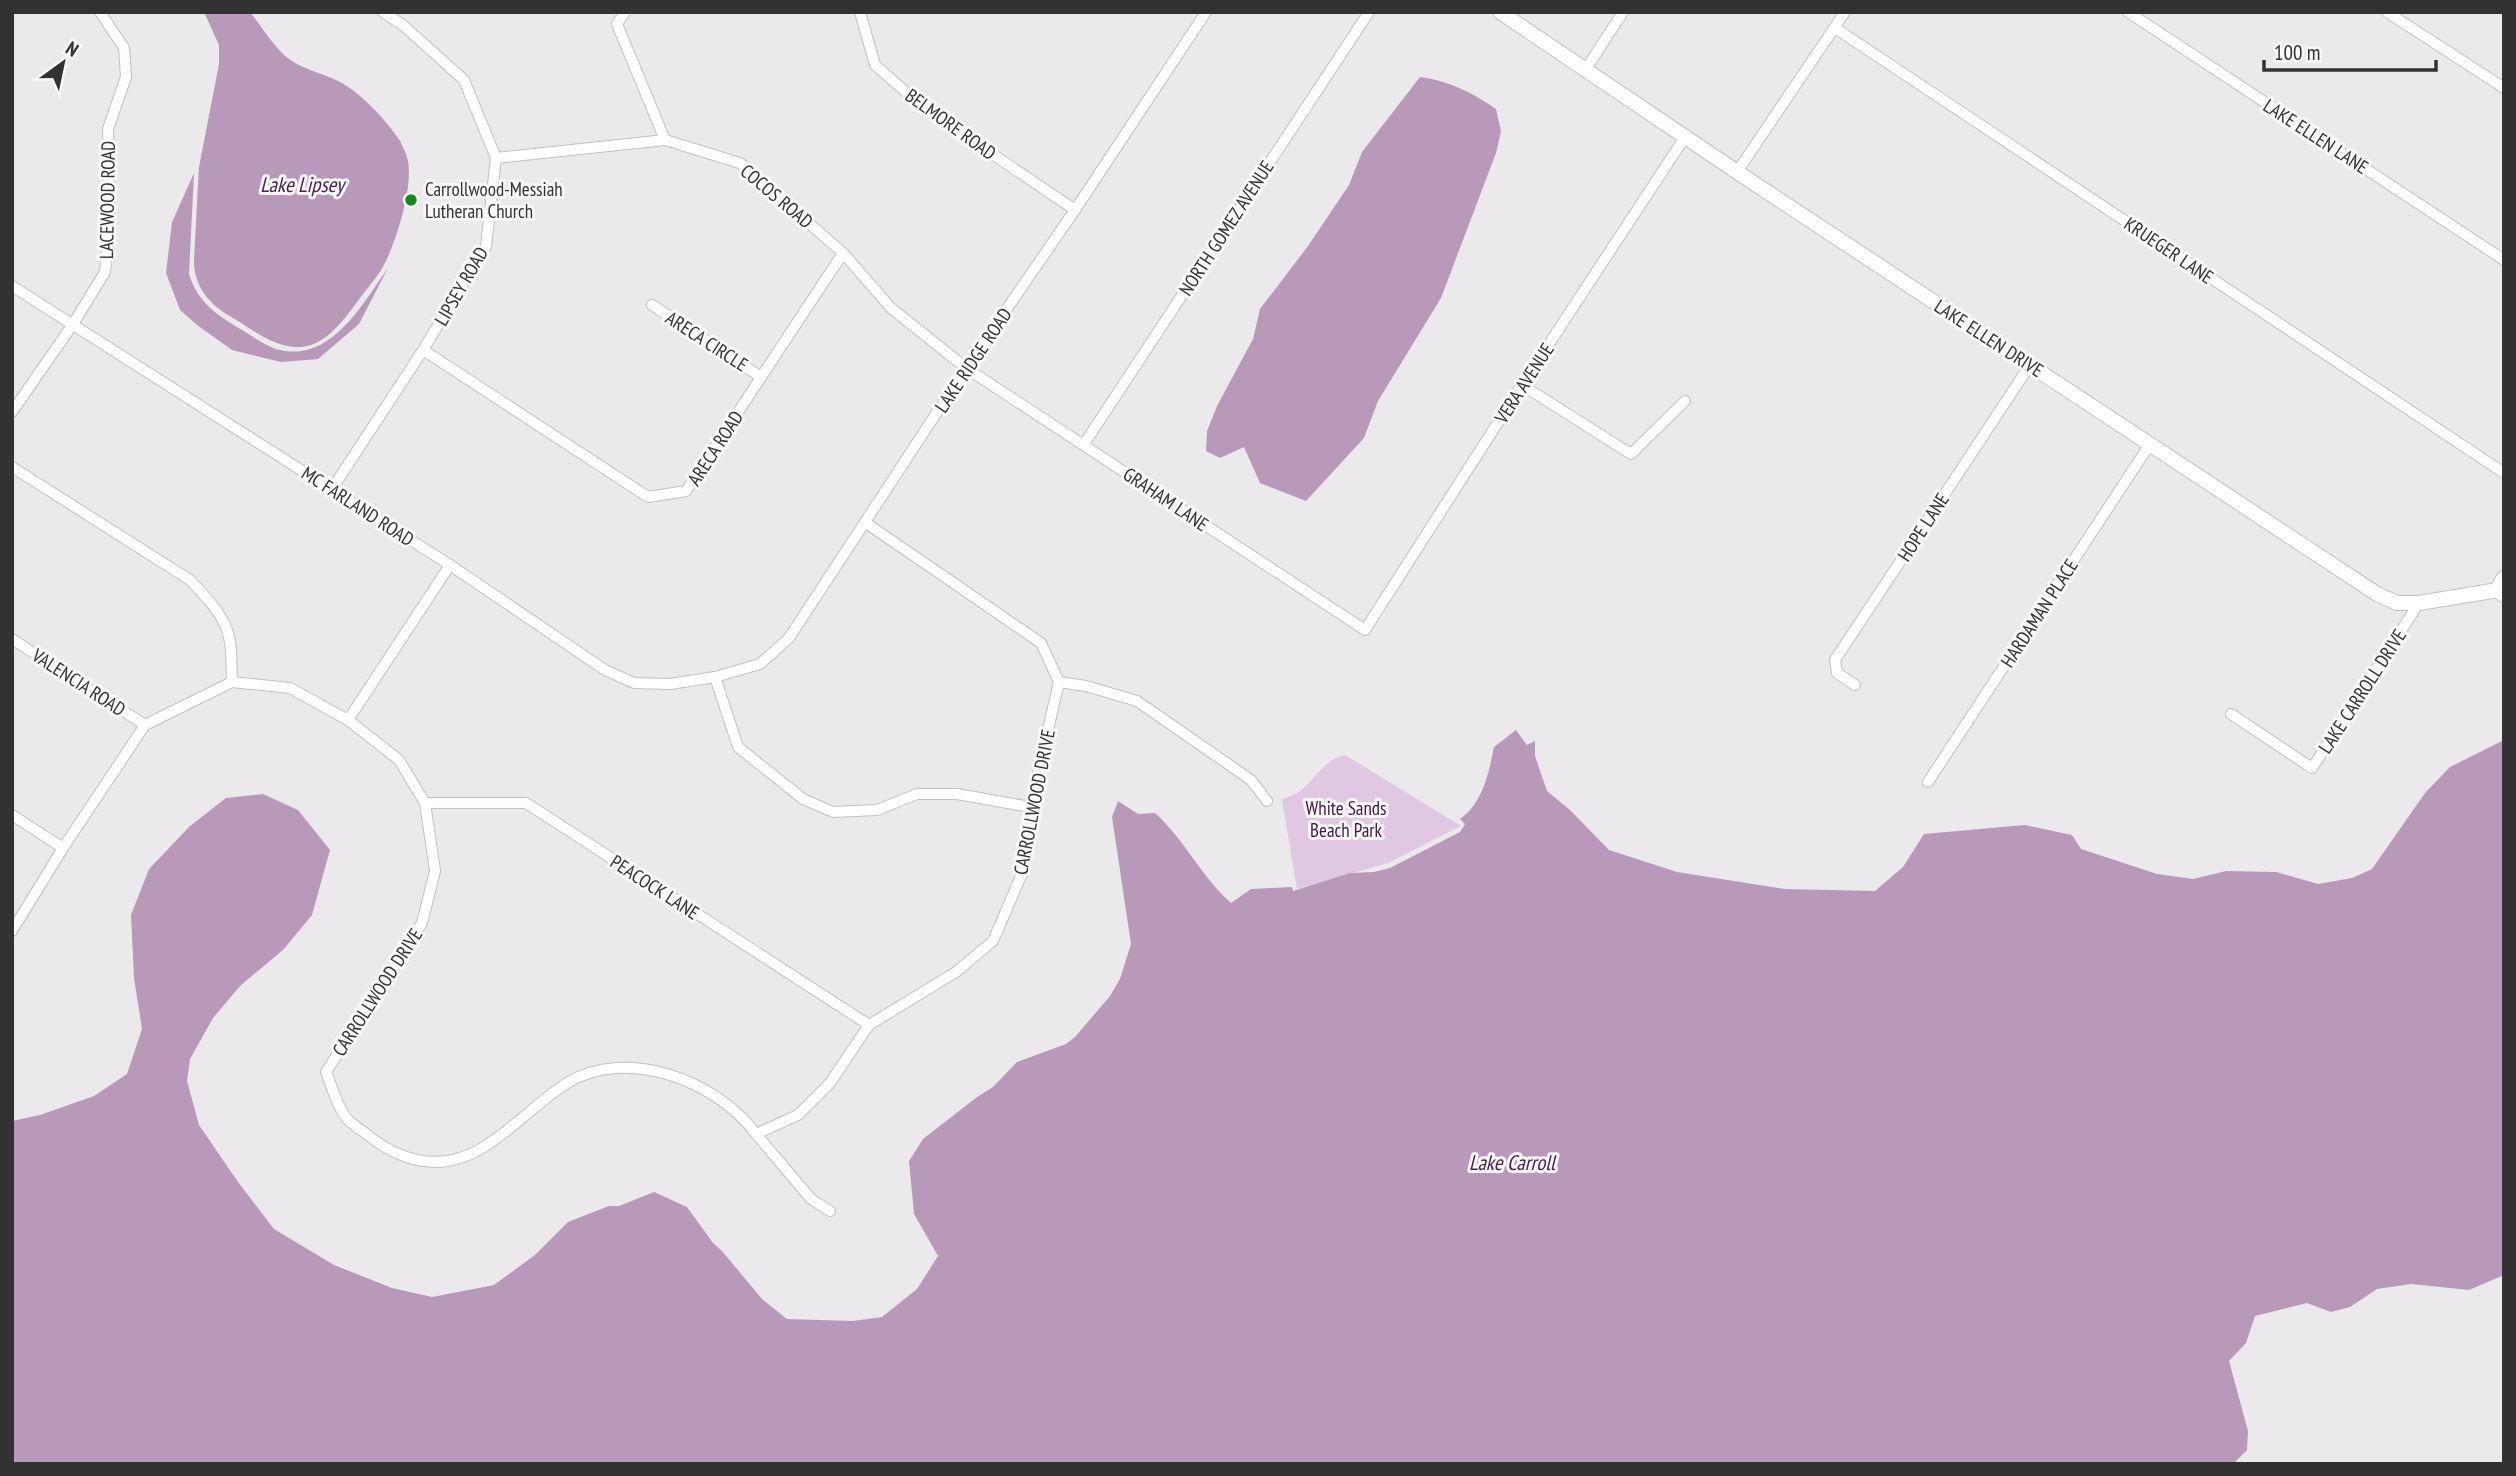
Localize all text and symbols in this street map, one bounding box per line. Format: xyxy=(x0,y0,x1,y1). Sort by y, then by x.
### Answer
north arrow xyxy=(28,28,98,98)
scale bar xyxy=(2264,28,2436,72)
text: N xyxy=(61,36,83,62)
text: 100 m xyxy=(2274,39,2320,66)
street label: BELMORE ROAD xyxy=(901,83,1001,165)
street label: LAKE ELLEN LANE xyxy=(2259,93,2373,179)
street label: LACEWOOD ROAD xyxy=(94,141,120,259)
street label: NORTH GOMEZ AVENUE xyxy=(1173,156,1279,300)
street label: COCOS ROAD xyxy=(736,159,818,233)
water label: Lake Lipsey xyxy=(260,171,347,198)
place label: Carrollwood-Messiah Lutheran Church xyxy=(425,177,563,223)
marker: Carrollwood-Messiah Lutheran Church xyxy=(403,192,419,208)
street label: KRUEGER LANE xyxy=(2120,211,2218,289)
street label: LIPSEY ROAD xyxy=(429,242,493,330)
street label: LAKE ELLEN DRIVE xyxy=(1930,294,2048,382)
street label: LAKE RIDGE ROAD xyxy=(929,303,1017,417)
street label: ARECA CIRCLE xyxy=(661,306,753,376)
street label: VERA AVENUE xyxy=(1489,338,1559,429)
street label: ARECA ROAD xyxy=(682,406,748,490)
street label: MC FARLAND ROAD xyxy=(297,461,419,551)
street label: GRAHAM LANE xyxy=(1119,462,1213,536)
street label: HOPE LANE xyxy=(1892,488,1954,566)
street label: HARDAMAN PLACE xyxy=(1995,554,2083,672)
street label: LAKE CARROLL DRIVE xyxy=(2313,624,2411,758)
street label: VALENCIA ROAD xyxy=(27,642,130,721)
street label: CARROLLWOOD DRIVE xyxy=(1008,727,1060,877)
park label: White Sands Beach Park xyxy=(1306,796,1386,842)
street label: PEACOCK LANE xyxy=(606,849,704,925)
street label: CARROLLWOOD DRIVE xyxy=(327,924,427,1060)
water label: Lake Carroll xyxy=(1469,1149,1557,1176)

